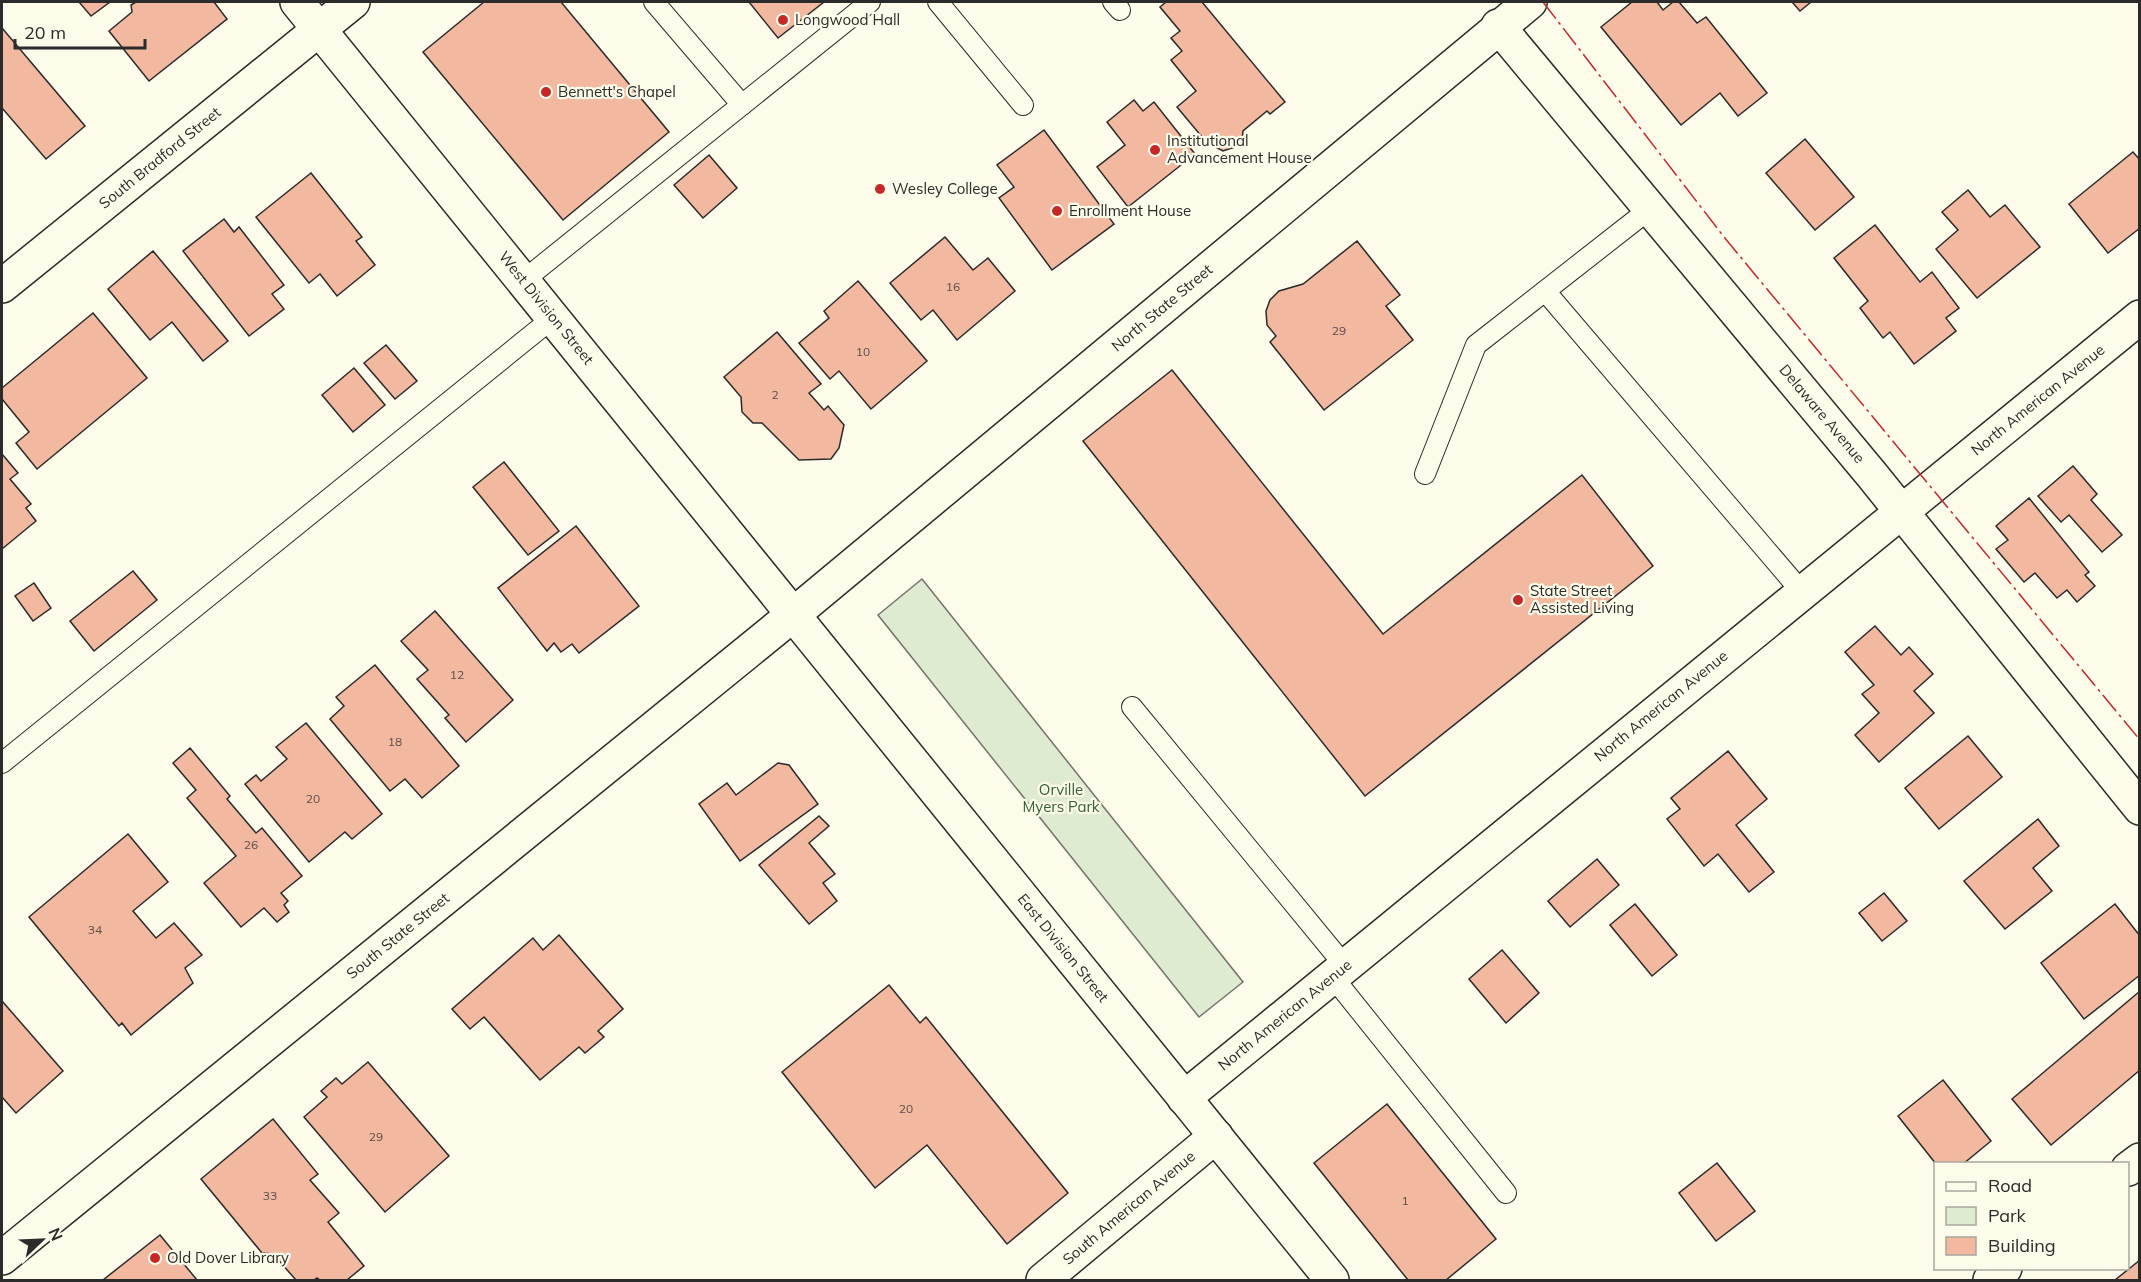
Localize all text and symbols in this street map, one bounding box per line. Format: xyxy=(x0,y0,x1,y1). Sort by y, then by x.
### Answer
place label: Longwood Hall xyxy=(795,10,900,29)
scale bar xyxy=(15,12,146,50)
marker: Longwood Hall xyxy=(776,13,790,27)
text: 20 m xyxy=(24,21,66,44)
place label: Bennett's Chapel xyxy=(558,82,676,101)
marker: Bennett's Chapel xyxy=(539,85,553,99)
street label: South Bradford Street xyxy=(95,103,224,213)
place label: Institutional Advancement House xyxy=(1167,131,1312,167)
marker: Institutional Advancement House xyxy=(1148,143,1162,157)
place label: Wesley College xyxy=(892,179,998,198)
marker: Wesley College xyxy=(873,182,887,196)
place label: Enrollment House xyxy=(1069,201,1191,220)
marker: Enrollment House xyxy=(1050,204,1064,218)
street label: West Division Street xyxy=(495,247,598,368)
street label: North State Street xyxy=(1107,260,1216,355)
house number: 16 xyxy=(946,279,960,294)
house number: 29 xyxy=(1332,323,1346,338)
street label: North American Avenue xyxy=(1967,340,2108,459)
house number: 10 xyxy=(856,344,870,359)
street label: Delaware Avenue xyxy=(1775,360,1869,467)
house number: 2 xyxy=(771,387,779,402)
place label: State Street Assisted Living xyxy=(1530,581,1634,617)
marker: State Street Assisted Living xyxy=(1511,593,1525,607)
street label: North American Avenue xyxy=(1590,646,1731,765)
house number: 12 xyxy=(450,667,464,682)
house number: 18 xyxy=(388,734,402,749)
park label: Orville Myers Park xyxy=(1022,780,1100,816)
house number: 20 xyxy=(306,791,320,806)
house number: 26 xyxy=(244,837,258,852)
street label: South State Street xyxy=(342,888,453,983)
street label: East Division Street xyxy=(1014,890,1113,1006)
house number: 34 xyxy=(88,922,102,937)
street label: North American Avenue xyxy=(1214,955,1355,1074)
house number: 20 xyxy=(899,1101,913,1116)
house number: 29 xyxy=(369,1129,383,1144)
street label: South American Avenue xyxy=(1059,1147,1199,1269)
legend xyxy=(1934,1162,2129,1270)
text: Road xyxy=(1988,1174,2032,1197)
house number: 33 xyxy=(263,1188,277,1203)
house number: 1 xyxy=(1401,1193,1409,1208)
text: Park xyxy=(1988,1204,2027,1227)
north arrow xyxy=(12,1210,72,1270)
text: N xyxy=(44,1225,67,1244)
text: Building xyxy=(1988,1234,2056,1257)
place label: Old Dover Library xyxy=(167,1248,289,1267)
marker: Old Dover Library xyxy=(148,1251,162,1265)

